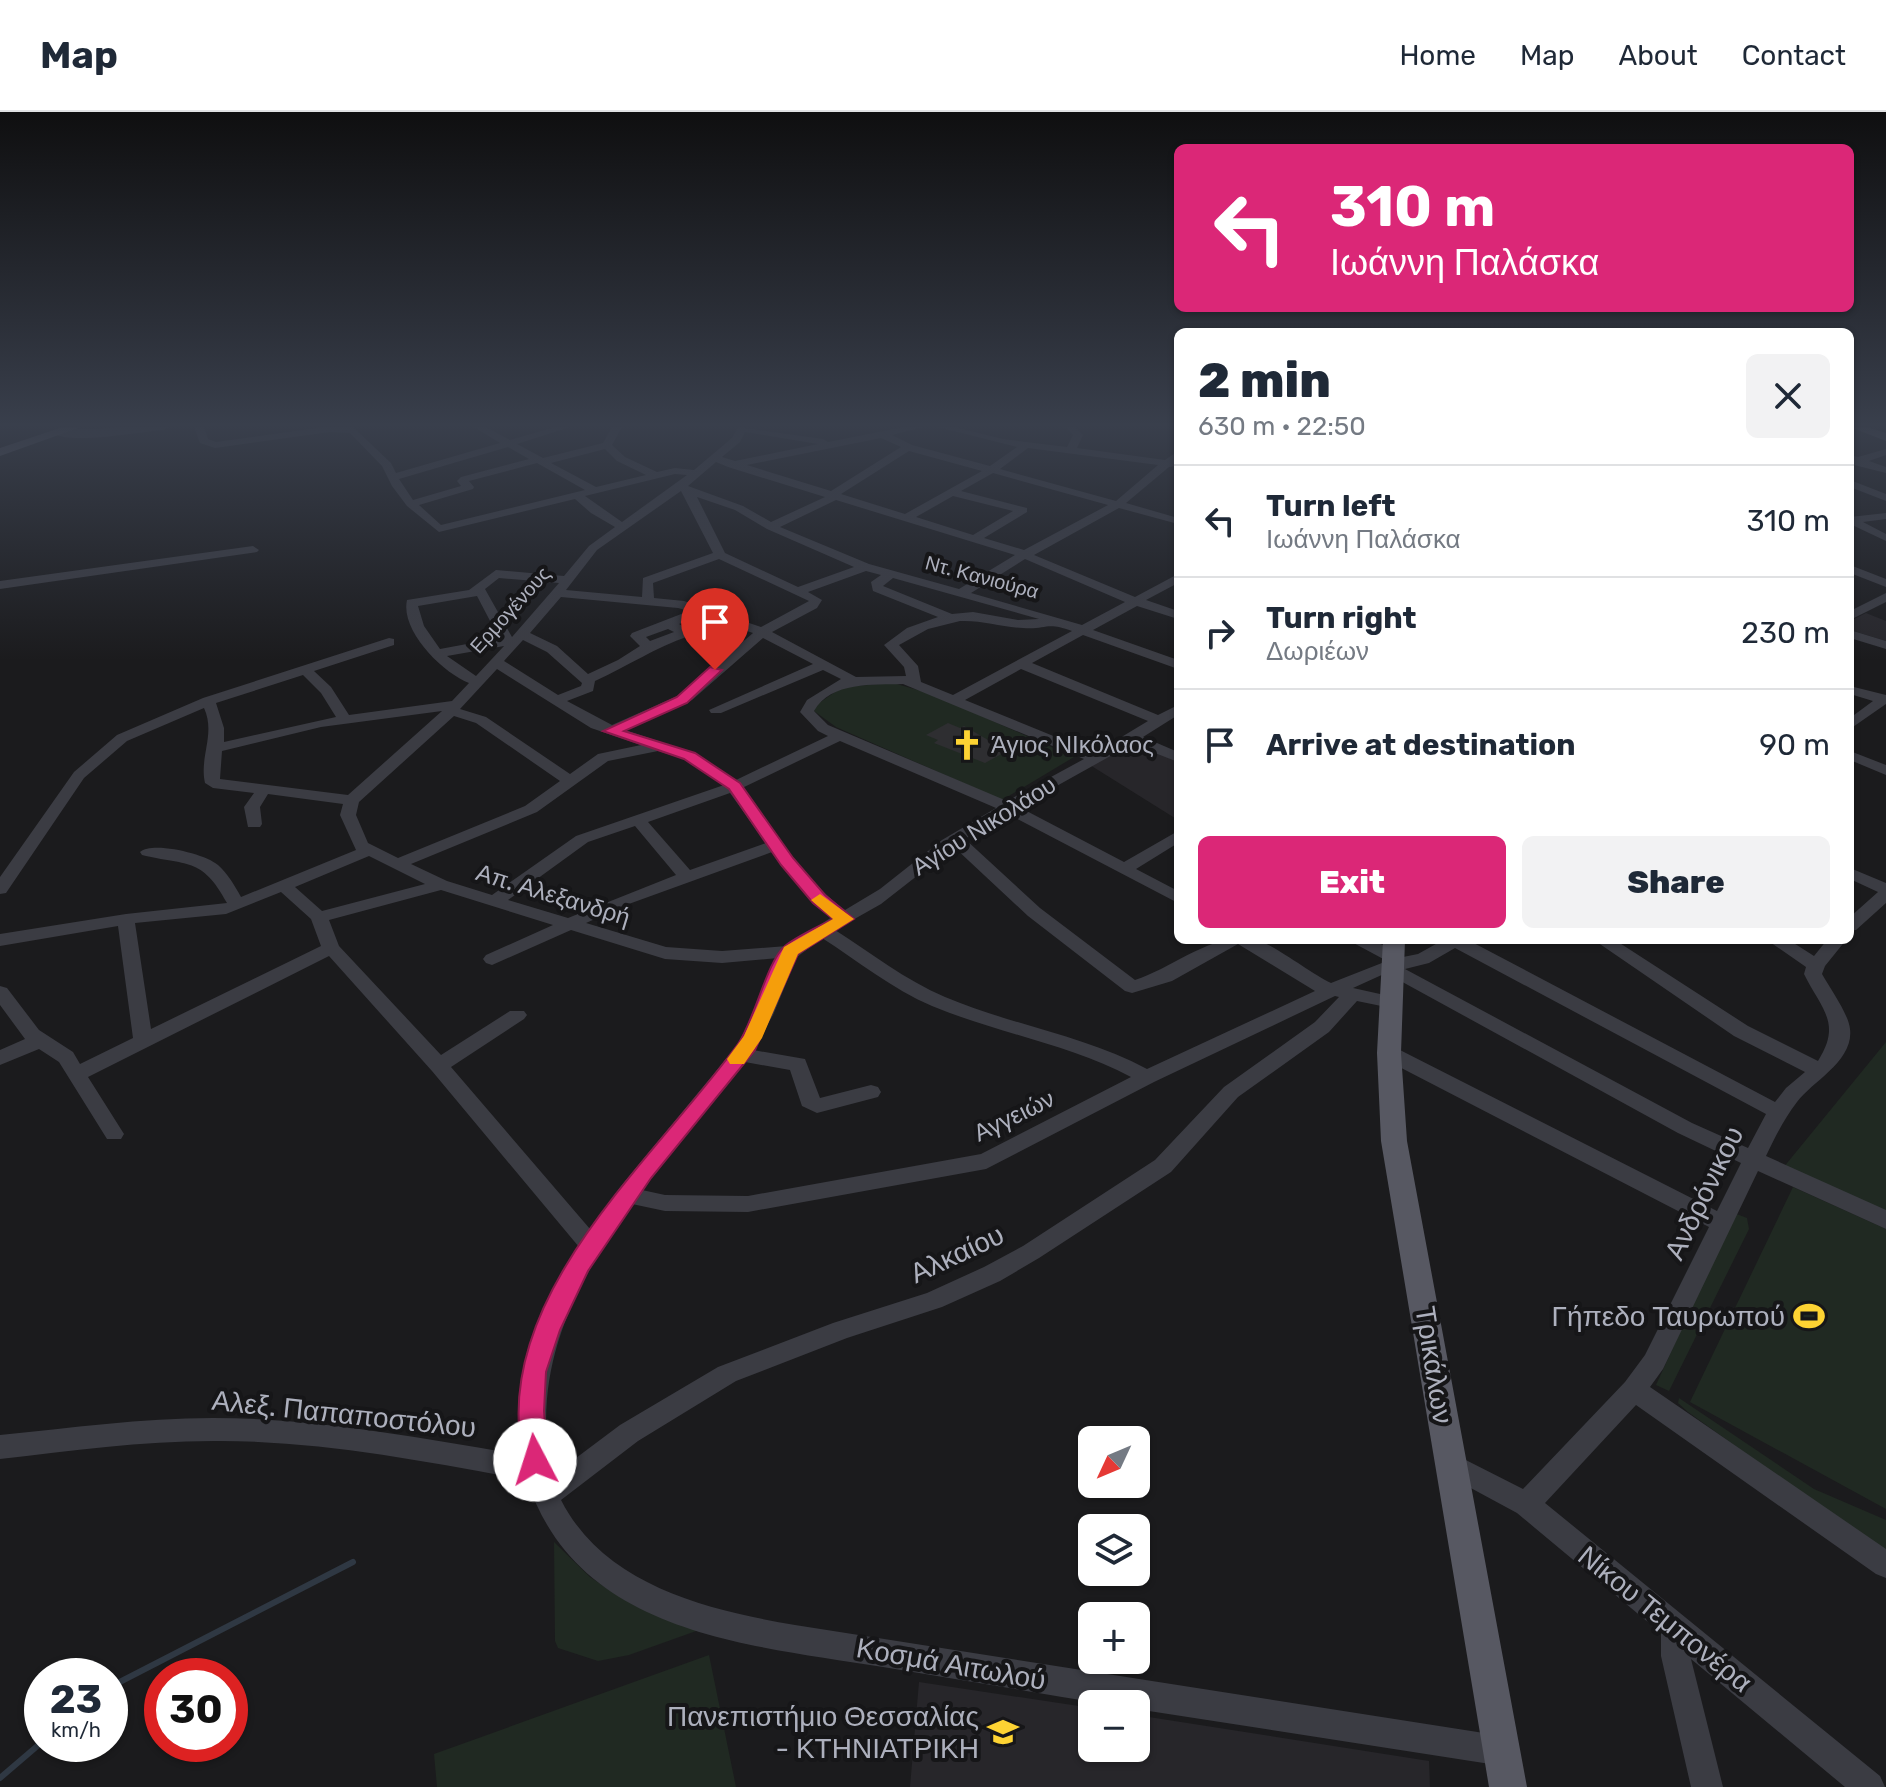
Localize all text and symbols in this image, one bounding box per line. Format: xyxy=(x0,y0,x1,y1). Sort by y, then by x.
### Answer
text: Map xyxy=(40,32,118,78)
text: Home xyxy=(1399,39,1476,72)
text: Map xyxy=(1520,39,1574,72)
text: About xyxy=(1618,39,1698,72)
text: Contact xyxy=(1742,39,1846,72)
text: 310 m xyxy=(1330,174,1495,240)
icon: left xyxy=(1198,176,1302,280)
text: Ιωάννη Παλάσκα xyxy=(1330,241,1599,284)
text: 2 min xyxy=(1198,352,1331,409)
button: close xyxy=(1746,354,1830,438)
text: 630 m · 22:50 xyxy=(1198,411,1366,442)
text: Turn left xyxy=(1266,488,1396,524)
icon: left xyxy=(1198,499,1242,543)
text: 310 m xyxy=(1747,503,1830,539)
text: Ιωάννη Παλάσκα xyxy=(1266,524,1461,555)
street label: Ντ. Κανιούρα xyxy=(923,550,1041,604)
street label: Ερμογένους xyxy=(465,562,555,658)
pin xyxy=(681,588,749,670)
icon: arrive xyxy=(693,600,737,644)
text: Turn right xyxy=(1266,600,1417,636)
icon: right xyxy=(1198,611,1242,655)
text: 230 m xyxy=(1741,615,1830,651)
text: Δωριέων xyxy=(1266,636,1369,667)
icon: arrive xyxy=(1198,723,1242,767)
text: Arrive at destination xyxy=(1266,727,1576,763)
text: 90 m xyxy=(1759,727,1830,763)
church icon: Άγιος ΝΙκόλαος xyxy=(950,728,984,762)
place label: Άγιος ΝΙκόλαος xyxy=(991,731,1154,759)
street label: Αγίου Νικολάου xyxy=(907,771,1061,881)
button: Exit xyxy=(1198,836,1506,928)
button: Share xyxy=(1522,836,1830,928)
street label: Απ. Αλεξανδρή xyxy=(473,858,633,932)
street label: Αγγειών xyxy=(969,1084,1059,1148)
street label: Ανδρόνικου xyxy=(1658,1121,1750,1265)
street label: Αλκαίου xyxy=(905,1218,1009,1290)
sports icon: Γήπεδο Ταυρωπού xyxy=(1792,1299,1826,1333)
place label: Γήπεδο Ταυρωπού xyxy=(1551,1300,1785,1333)
street label: Τρικάλων xyxy=(1408,1304,1460,1426)
street label: Αλεξ. Παπαποστόλου xyxy=(210,1384,478,1444)
position arrow xyxy=(493,1418,577,1502)
north arrow xyxy=(1078,1426,1150,1498)
map controls xyxy=(1078,1426,1150,1762)
button: layers xyxy=(1078,1514,1150,1586)
street label: Νίκου Τεμπονέρα xyxy=(1572,1539,1758,1699)
button: + xyxy=(1078,1602,1150,1674)
street label: Κοσμά Αιτωλού xyxy=(854,1631,1048,1697)
speed limit sign: 30 xyxy=(144,1658,248,1762)
text: 23 xyxy=(50,1676,102,1723)
button: − xyxy=(1078,1690,1150,1762)
place label: Πανεπιστήμιο Θεσσαλίας - ΚΤΗΝΙΑΤΡΙΚΗ xyxy=(667,1700,979,1765)
school or university icon: Πανεπιστήμιο Θεσσαλίας - ΚΤΗΝΙΑΤΡΙΚΗ xyxy=(986,1715,1020,1749)
text: km/h xyxy=(51,1718,101,1742)

